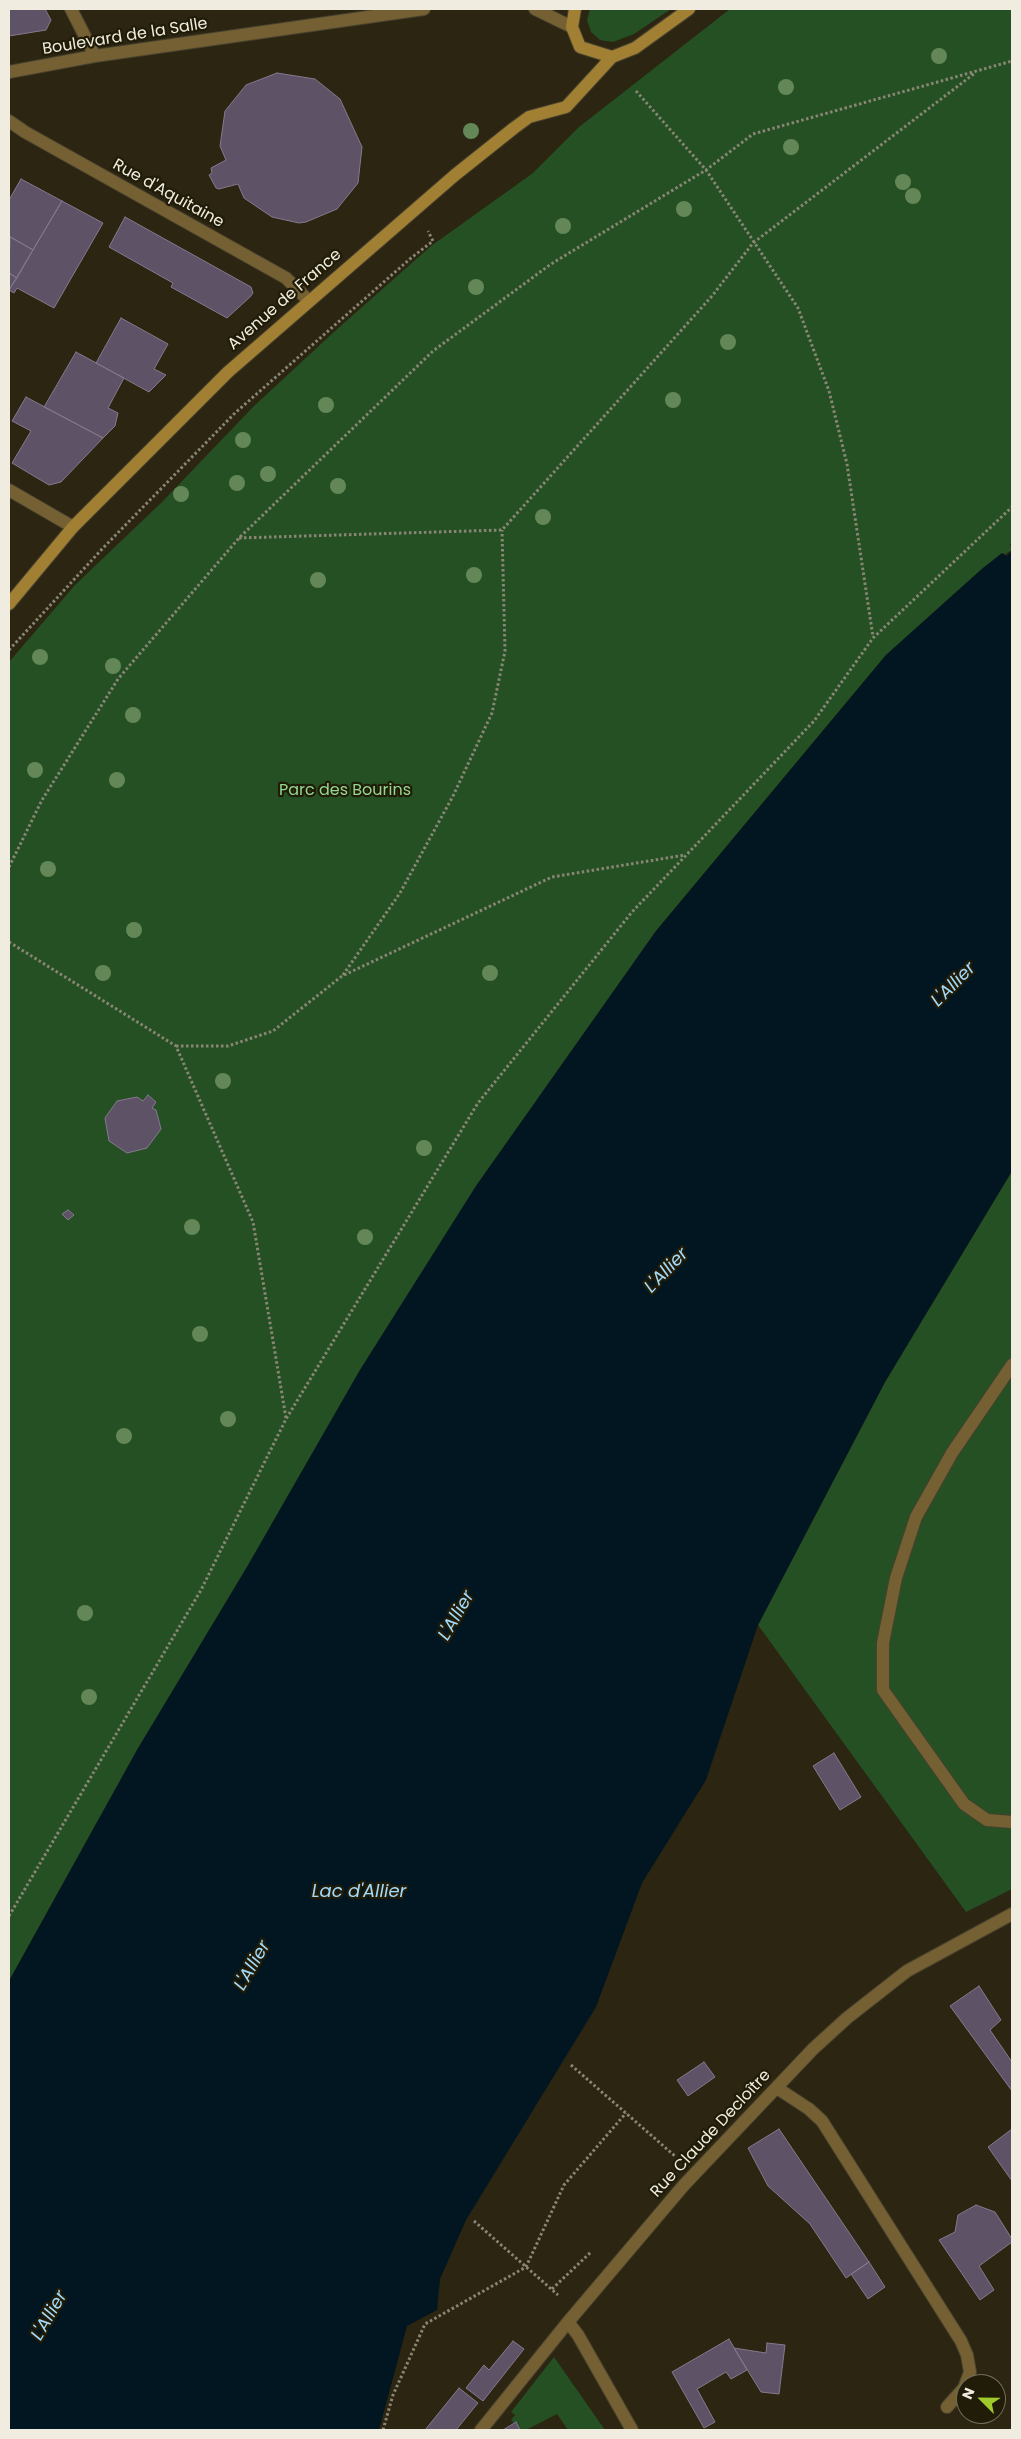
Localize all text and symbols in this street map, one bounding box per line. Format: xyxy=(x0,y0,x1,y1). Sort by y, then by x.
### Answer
street label: Boulevard de la Salle xyxy=(41,14,209,60)
street label: Rue d'Aquitaine xyxy=(109,156,227,232)
street label: Avenue de France xyxy=(224,245,346,355)
park label: Parc des Bourins xyxy=(279,781,411,801)
water label: L'Allier xyxy=(927,958,981,1012)
water label: L'Allier xyxy=(641,1244,693,1298)
water label: L'Allier xyxy=(434,1587,480,1645)
water label: Lac d'Allier xyxy=(312,1881,406,1903)
water label: L'Allier xyxy=(230,1937,276,1995)
street label: Rue Claude Decloître xyxy=(647,2066,775,2202)
water label: L'Allier xyxy=(27,2287,73,2345)
north arrow xyxy=(956,2374,1006,2424)
text: N xyxy=(957,2385,979,2402)

